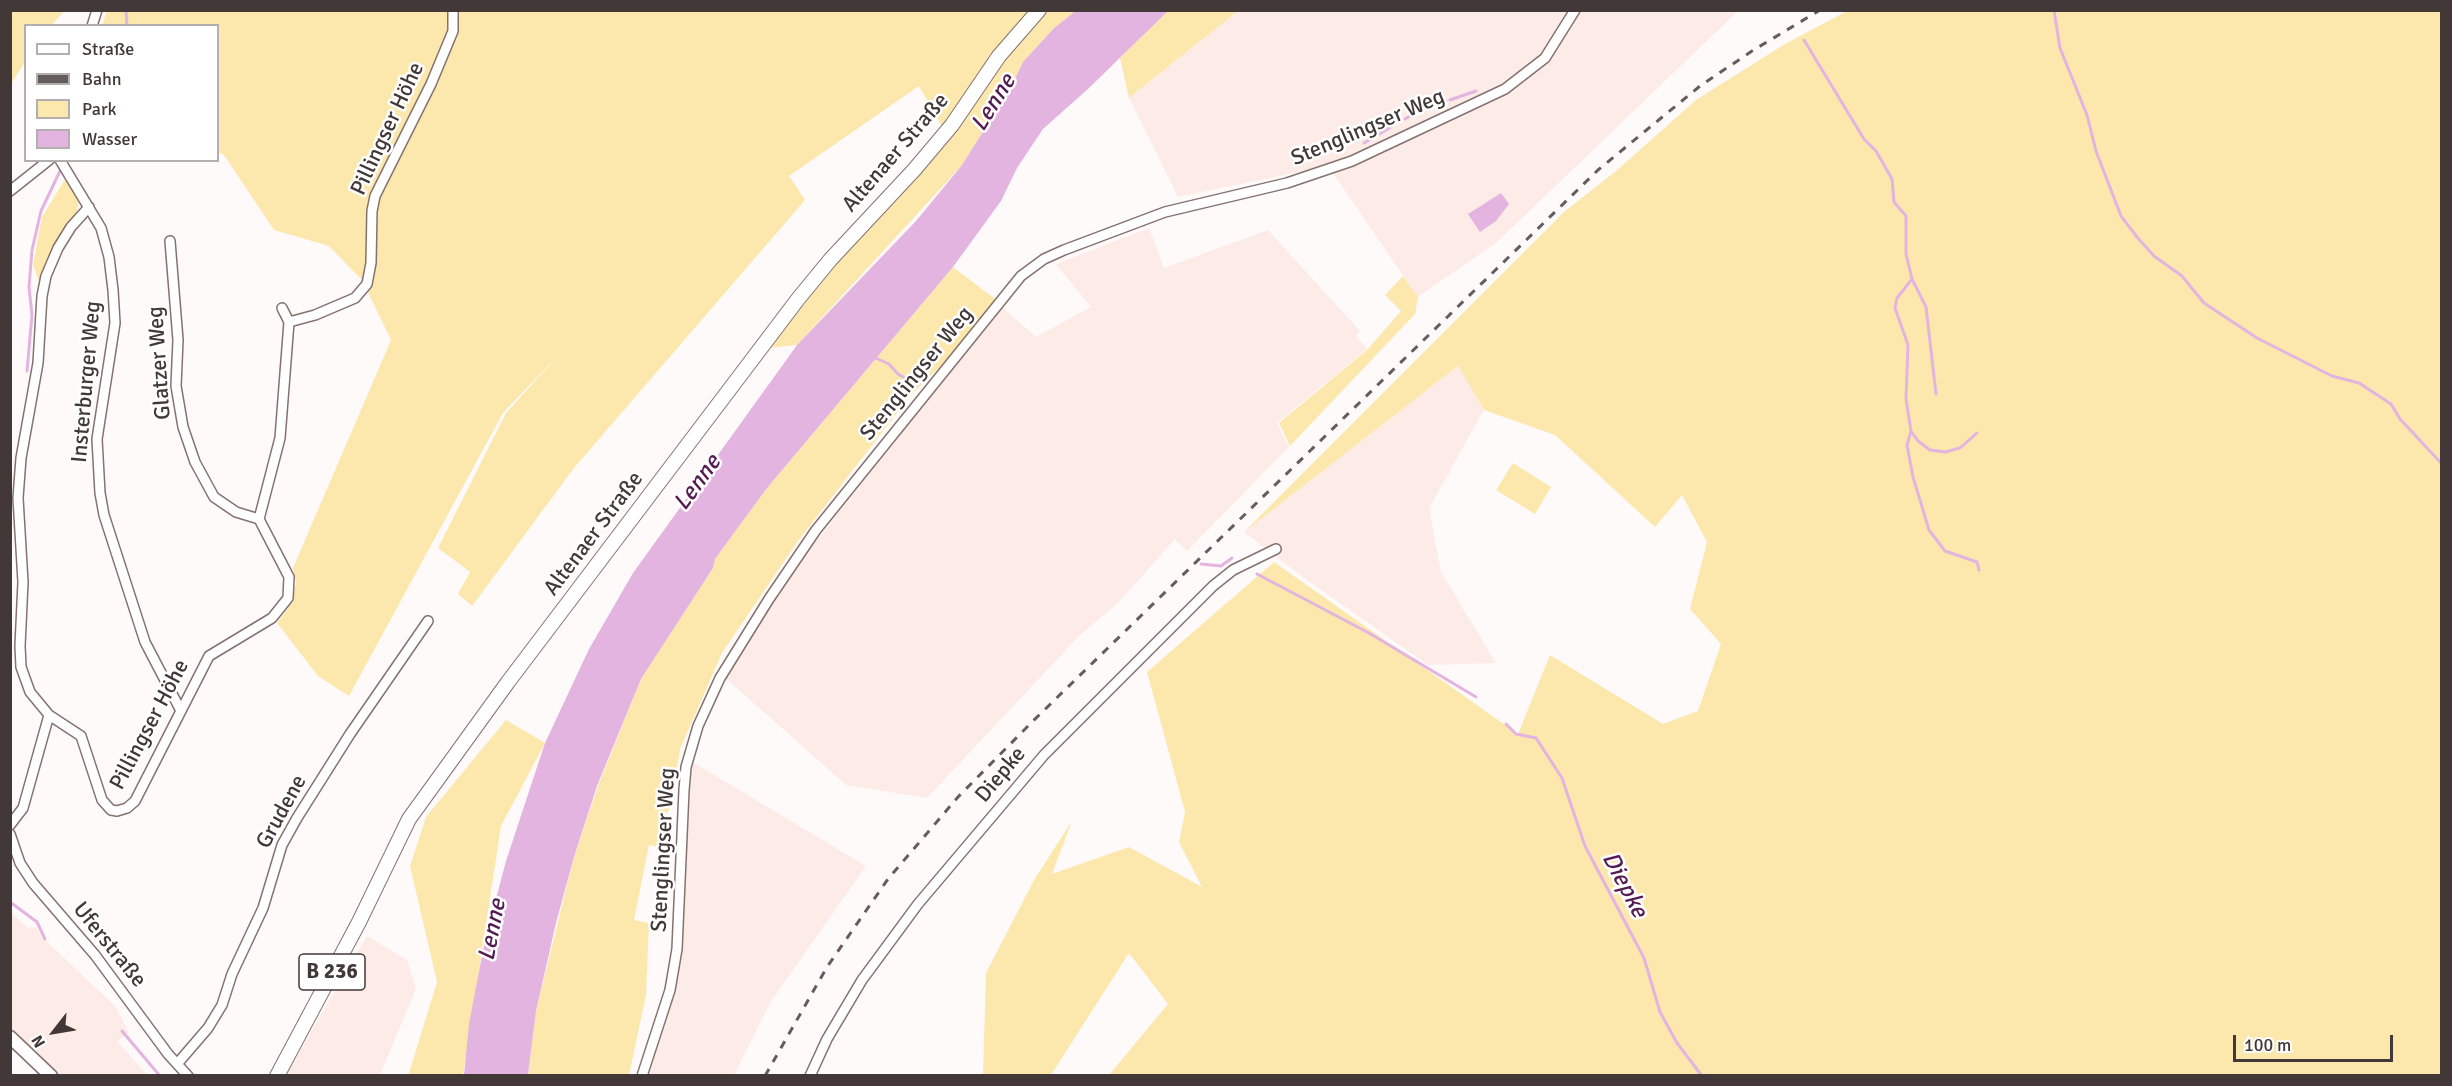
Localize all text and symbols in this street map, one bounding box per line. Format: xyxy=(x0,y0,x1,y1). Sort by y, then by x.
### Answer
legend xyxy=(24,24,219,162)
text: Straße xyxy=(82,38,134,60)
street label: Pillingser Höhe xyxy=(346,58,430,200)
text: Bahn xyxy=(82,68,122,90)
water label: Lenne xyxy=(965,69,1023,137)
street label: Stenglingser Weg xyxy=(1287,84,1449,172)
street label: Altenaer Straße xyxy=(837,88,955,218)
text: Park xyxy=(82,98,117,120)
text: Wasser xyxy=(82,128,137,150)
street label: Insterburger Weg xyxy=(67,300,107,464)
street label: Stenglingser Weg xyxy=(855,302,979,446)
street label: Glatzer Weg xyxy=(143,305,177,421)
water label: Lenne xyxy=(668,449,728,517)
street label: Altenaer Straße xyxy=(539,467,649,601)
street label: Pillingser Höhe xyxy=(105,655,195,795)
street label: Diepke xyxy=(970,742,1032,808)
street label: Stenglingser Weg xyxy=(647,767,681,933)
street label: Grudene xyxy=(251,771,313,853)
water label: Diepke xyxy=(1595,847,1653,923)
street label: Uferstraße xyxy=(67,897,151,993)
water label: Lenne xyxy=(473,897,513,963)
road number: B 236 xyxy=(299,954,365,990)
north arrow xyxy=(24,1002,84,1062)
scale bar xyxy=(2236,1023,2396,1061)
text: N xyxy=(27,1031,50,1051)
text: 100 m xyxy=(2244,1034,2291,1056)

